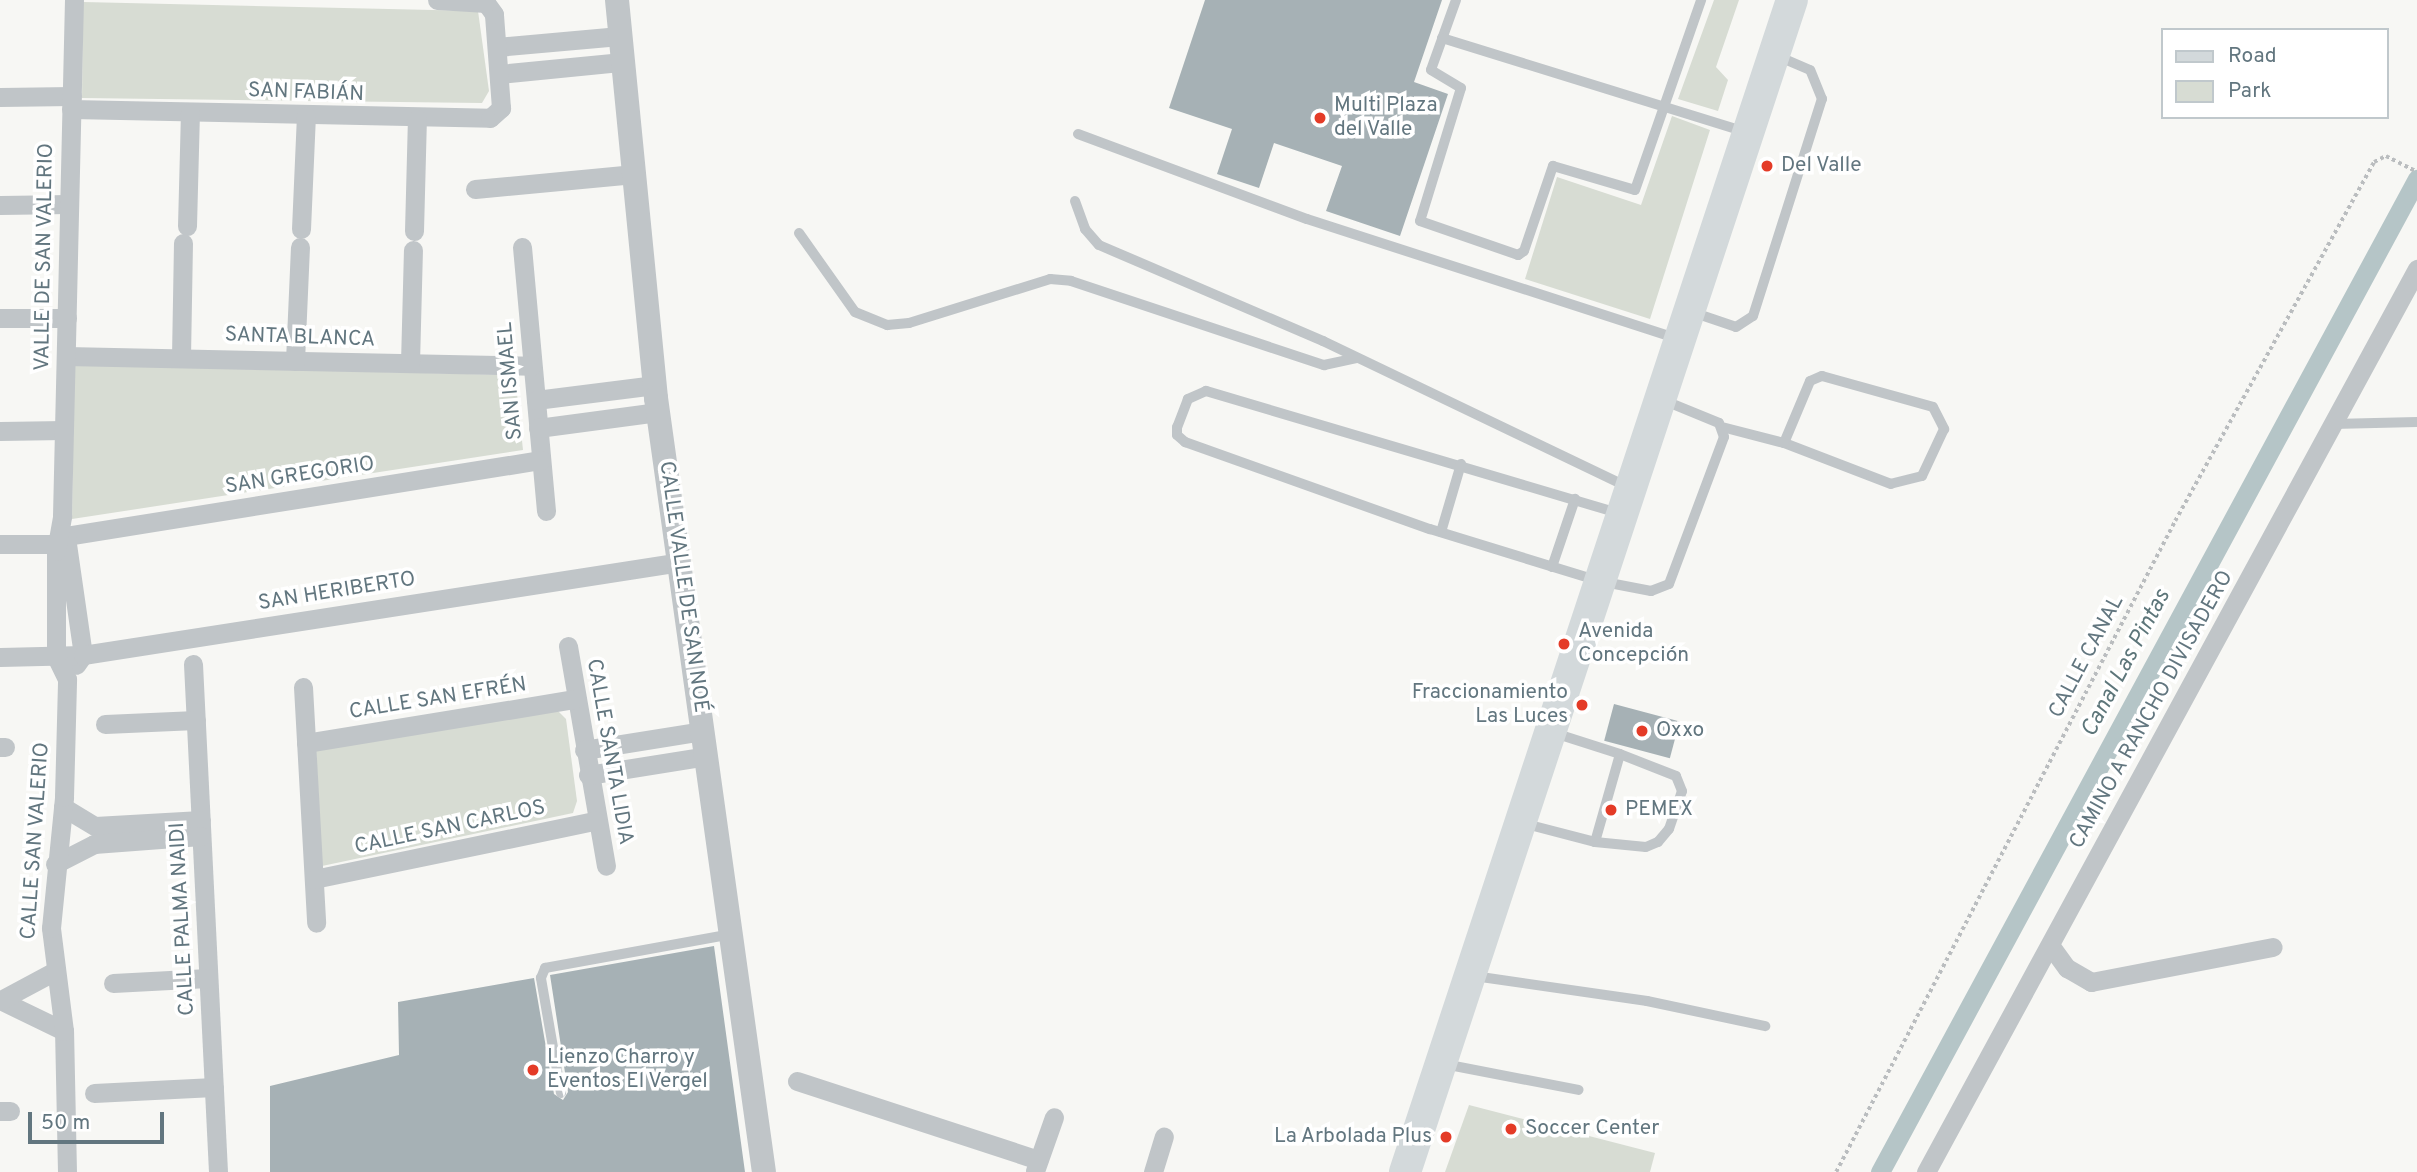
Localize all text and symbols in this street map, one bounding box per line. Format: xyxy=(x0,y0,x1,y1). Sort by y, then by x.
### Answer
legend xyxy=(2162,28,2389,119)
text: Road xyxy=(2228,43,2277,70)
street label: SAN FABIÁN xyxy=(247,78,365,108)
text: Park xyxy=(2228,78,2271,105)
place label: Multi Plaza del Valle xyxy=(1334,93,1437,143)
marker: Multi Plaza del Valle xyxy=(1312,110,1328,126)
street label: VALLE DE SAN VALERIO xyxy=(30,142,60,372)
place label: Del Valle xyxy=(1781,153,1862,179)
marker: Del Valle xyxy=(1759,158,1775,174)
street label: SAN ISMAEL xyxy=(493,321,529,441)
street label: SANTA BLANCA xyxy=(224,323,376,353)
street label: SAN GREGORIO xyxy=(224,452,376,500)
street label: CALLE VALLE DE SAN NOÉ xyxy=(653,459,713,715)
street label: CAMINO A RANCHO DIVISADERO xyxy=(2064,566,2240,854)
street label: SAN HERIBERTO xyxy=(257,567,417,617)
water label: Canal Las Pintas xyxy=(2076,585,2178,743)
street label: CALLE CANAL xyxy=(2044,591,2130,723)
place label: Avenida Concepción xyxy=(1578,619,1689,669)
marker: Avenida Concepción xyxy=(1556,636,1572,652)
street label: CALLE SANTA LIDIA xyxy=(580,657,638,847)
street label: CALLE SAN EFRÉN xyxy=(348,673,528,725)
place label: Fraccionamiento Las Luces xyxy=(1412,680,1568,730)
marker: Fraccionamiento Las Luces xyxy=(1574,697,1590,713)
place label: Oxxo xyxy=(1656,718,1704,744)
marker: Oxxo xyxy=(1634,723,1650,739)
street label: CALLE SAN VALERIO xyxy=(17,741,55,941)
street label: CALLE SAN CARLOS xyxy=(352,795,548,861)
place label: PEMEX xyxy=(1625,797,1693,823)
marker: PEMEX xyxy=(1603,802,1619,818)
street label: CALLE PALMA NAIDI xyxy=(165,821,201,1017)
place label: Lienzo Charro y Eventos El Vergel xyxy=(547,1045,709,1095)
marker: Lienzo Charro y Eventos El Vergel xyxy=(525,1062,541,1078)
scale bar xyxy=(32,1098,168,1142)
text: 50 m xyxy=(41,1110,90,1137)
place label: Soccer Center xyxy=(1525,1116,1659,1142)
marker: Soccer Center xyxy=(1503,1121,1519,1137)
place label: La Arbolada Plus xyxy=(1273,1124,1432,1150)
marker: La Arbolada Plus xyxy=(1438,1129,1454,1145)

